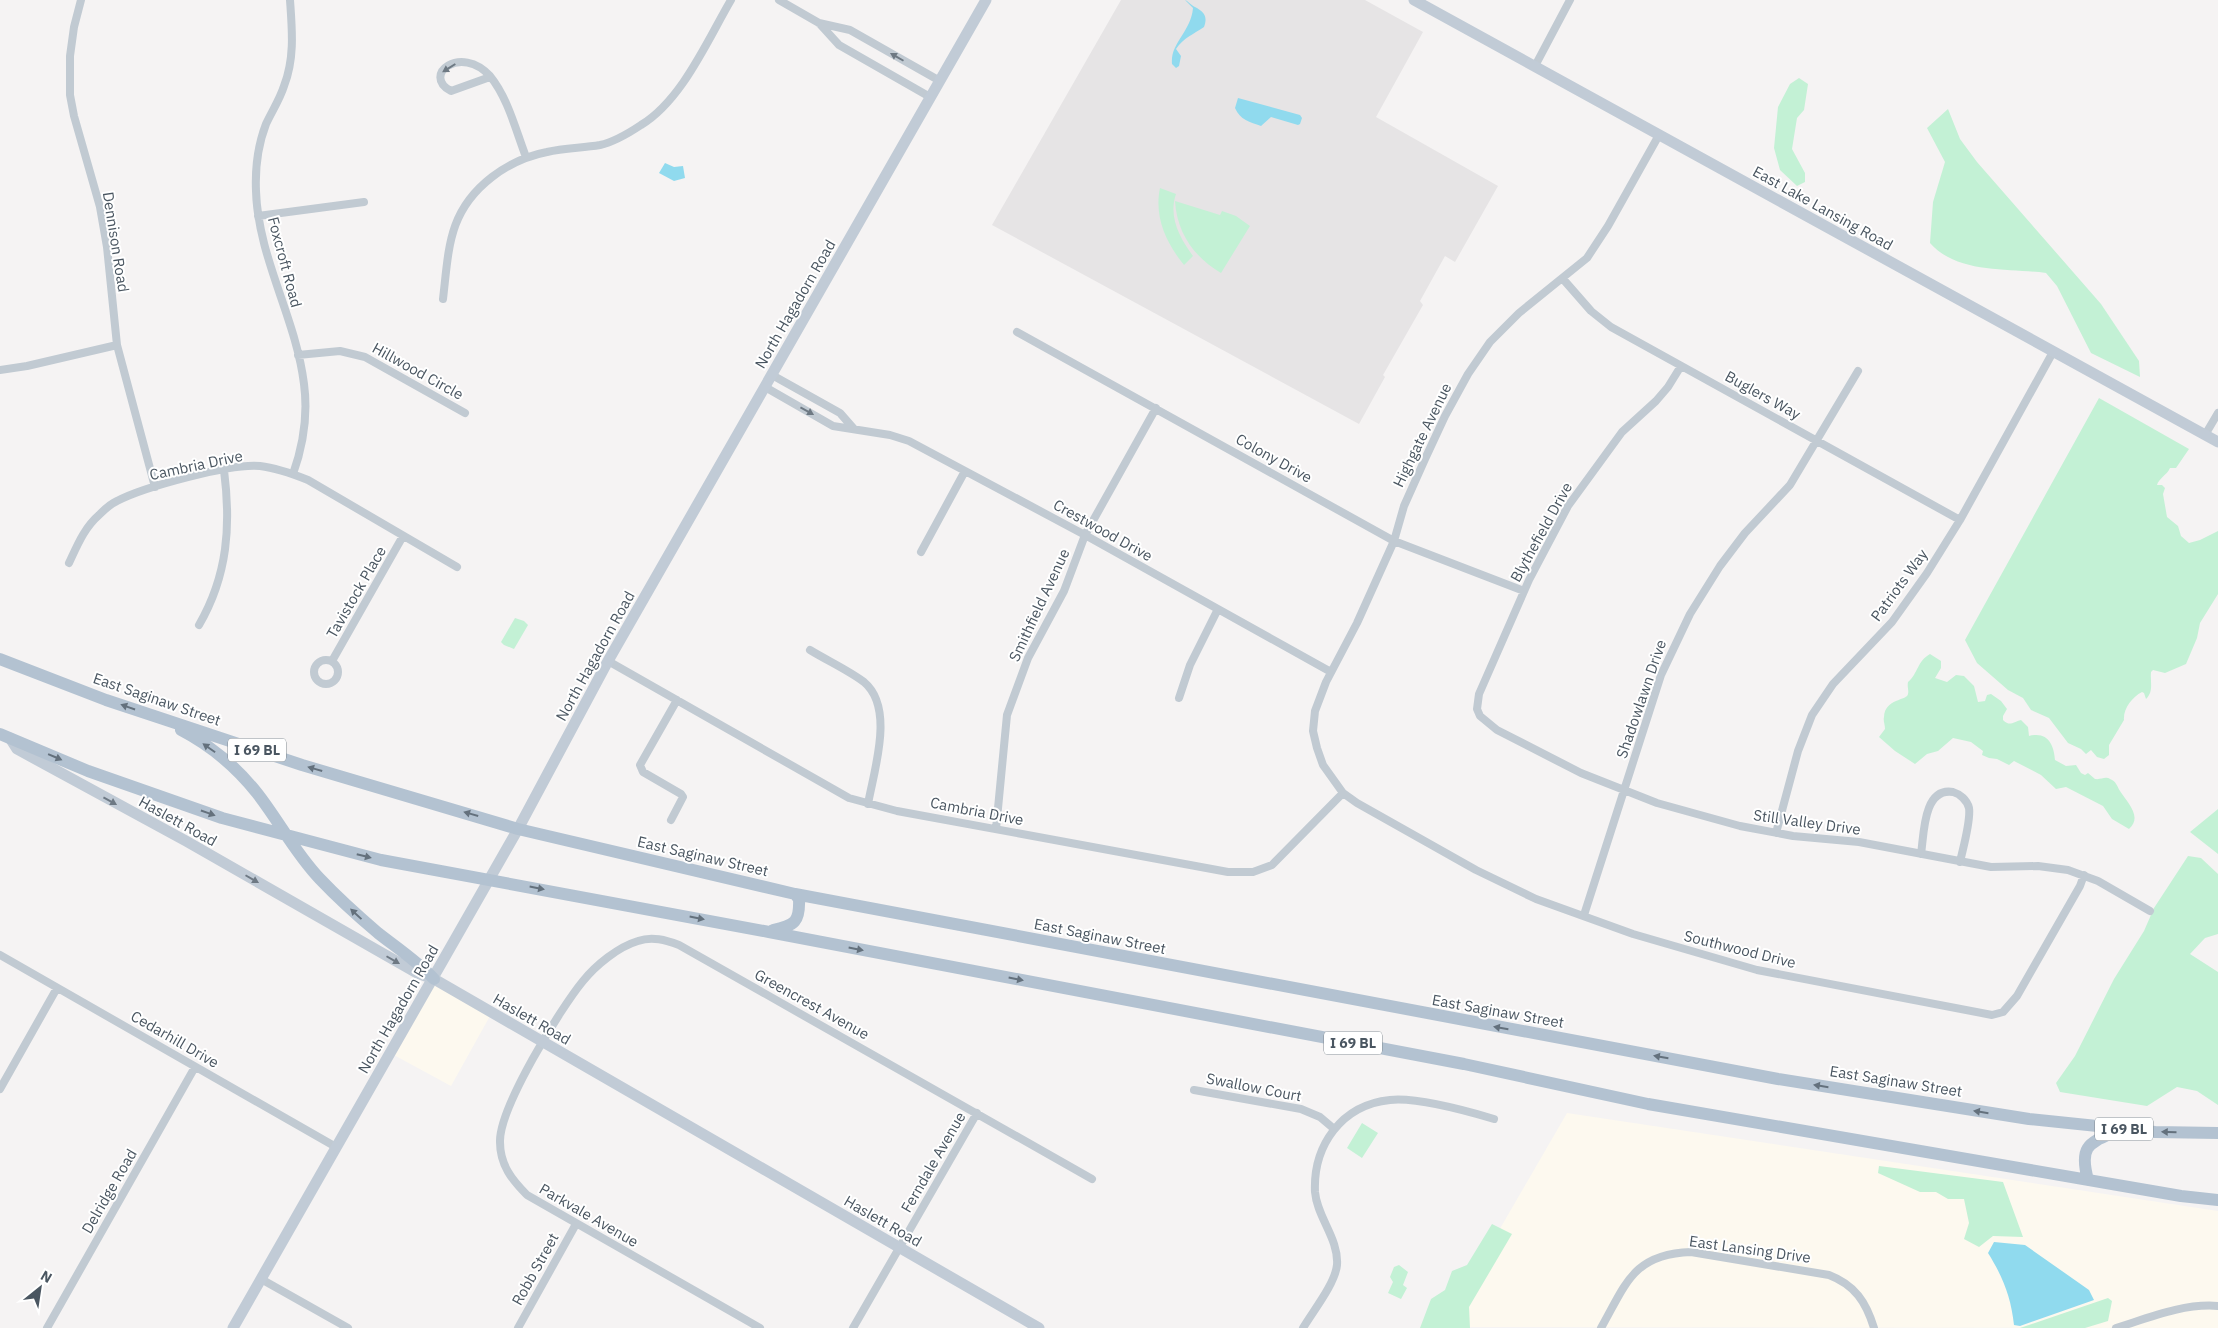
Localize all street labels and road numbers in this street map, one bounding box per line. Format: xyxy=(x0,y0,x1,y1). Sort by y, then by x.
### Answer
street label: East Lake Lansing Road xyxy=(1750,162,1896,254)
street label: Dennison Road xyxy=(99,190,133,294)
street label: Foxcroft Road xyxy=(264,215,306,309)
street label: North Hagadorn Road xyxy=(750,236,840,372)
street label: Hillwood Circle xyxy=(369,338,467,404)
street label: Buglers Way xyxy=(1722,366,1805,424)
street label: Highgate Avenue xyxy=(1389,380,1455,490)
street label: Colony Drive xyxy=(1232,429,1316,487)
street label: Cambria Drive xyxy=(148,446,244,484)
street label: Blythefield Drive xyxy=(1506,479,1576,585)
street label: Crestwood Drive xyxy=(1050,495,1156,565)
street label: Tavistock Place xyxy=(322,543,390,641)
street label: Smithfield Avenue xyxy=(1005,545,1073,665)
street label: Patriots Way xyxy=(1866,545,1932,625)
street label: North Hagadorn Road xyxy=(551,588,639,724)
street label: Shadowlawn Drive xyxy=(1612,637,1670,761)
street label: East Saginaw Street xyxy=(91,668,223,730)
road number: I 69 BL xyxy=(228,738,286,762)
street label: Haslett Road xyxy=(135,792,221,850)
street label: Cambria Drive xyxy=(929,793,1025,829)
street label: Still Valley Drive xyxy=(1752,805,1862,839)
street label: East Saginaw Street xyxy=(636,832,770,880)
street label: East Saginaw Street xyxy=(1032,914,1168,958)
street label: Southwood Drive xyxy=(1682,926,1798,972)
street label: North Hagadorn Road xyxy=(353,941,443,1077)
street label: Greencrest Avenue xyxy=(751,965,873,1043)
street label: Haslett Road xyxy=(490,989,574,1049)
street label: East Saginaw Street xyxy=(1430,990,1566,1032)
street label: Cedarhill Drive xyxy=(128,1006,222,1072)
road number: I 69 BL xyxy=(1324,1032,1382,1054)
street label: East Saginaw Street xyxy=(1828,1061,1964,1101)
street label: Swallow Court xyxy=(1205,1068,1303,1106)
street label: Ferndale Avenue xyxy=(897,1108,969,1216)
road number: I 69 BL xyxy=(2095,1118,2153,1140)
street label: Delridge Road xyxy=(77,1145,141,1237)
street label: Parkvale Avenue xyxy=(536,1179,642,1251)
street label: Haslett Road xyxy=(841,1191,925,1251)
street label: Robb Street xyxy=(507,1229,563,1309)
street label: East Lansing Drive xyxy=(1688,1231,1812,1267)

